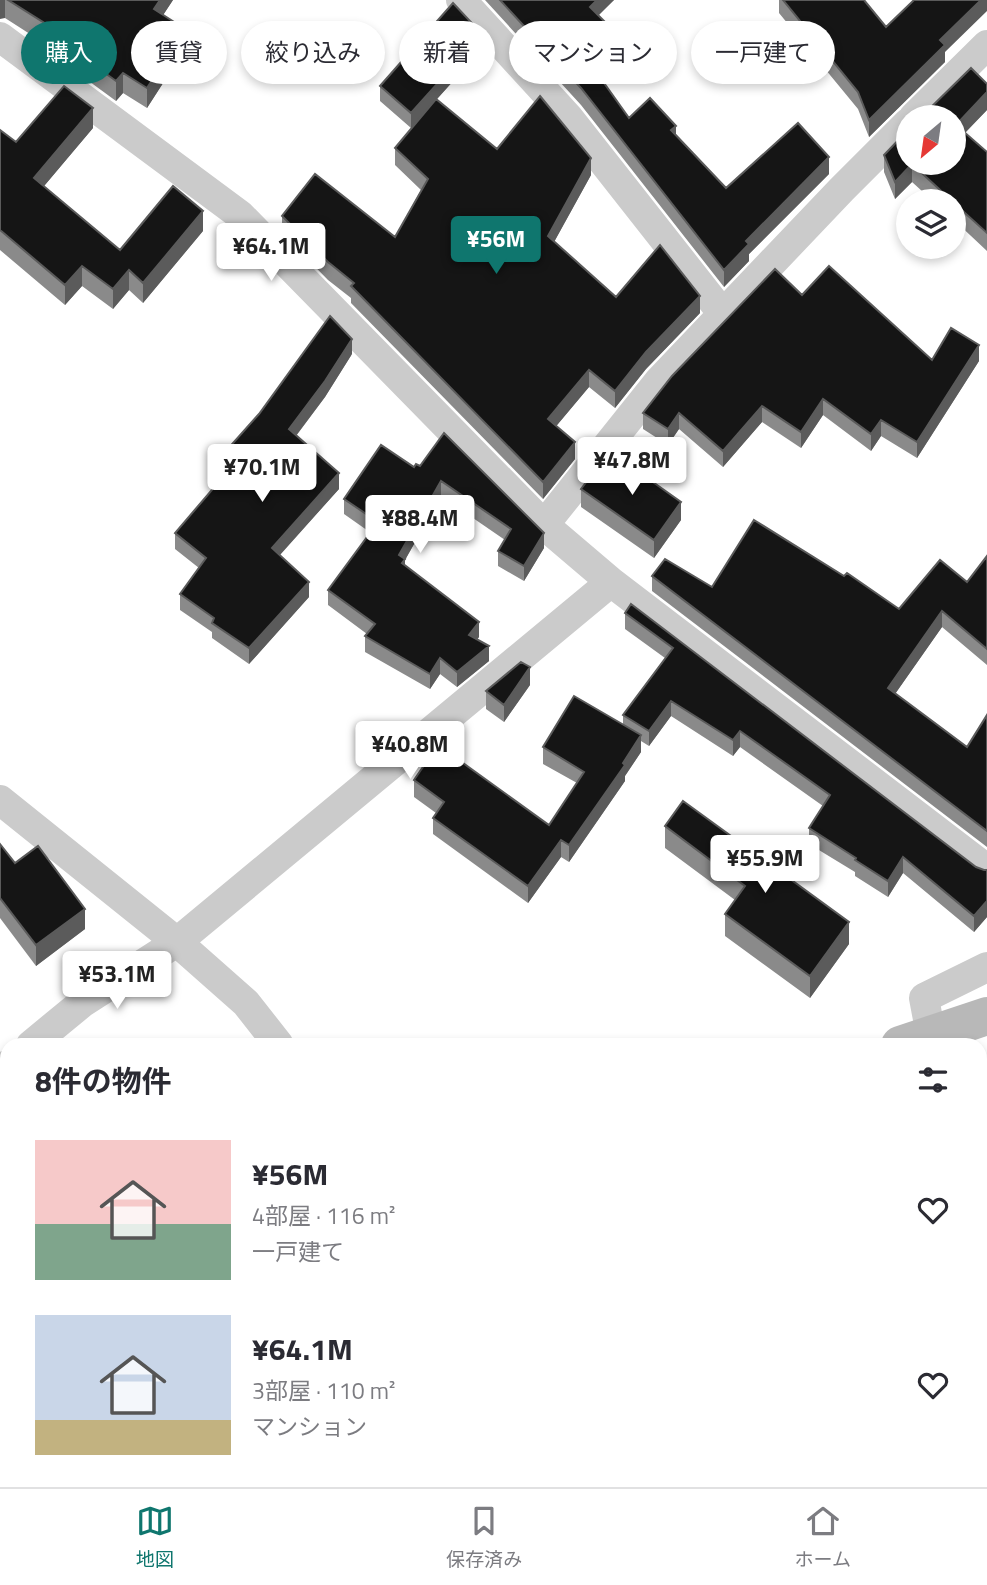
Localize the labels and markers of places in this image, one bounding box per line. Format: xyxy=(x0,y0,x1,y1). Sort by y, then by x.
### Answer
pin: ¥56M xyxy=(455,216,537,276)
pin: ¥64.1M xyxy=(214,224,328,283)
pin: ¥47.8M xyxy=(575,438,689,497)
pin: ¥70.1M xyxy=(205,444,319,504)
pin: ¥88.4M xyxy=(363,496,477,555)
pin: ¥40.8M xyxy=(353,722,467,781)
pin: ¥55.9M xyxy=(708,836,822,895)
pin: ¥53.1M xyxy=(60,951,174,1011)

